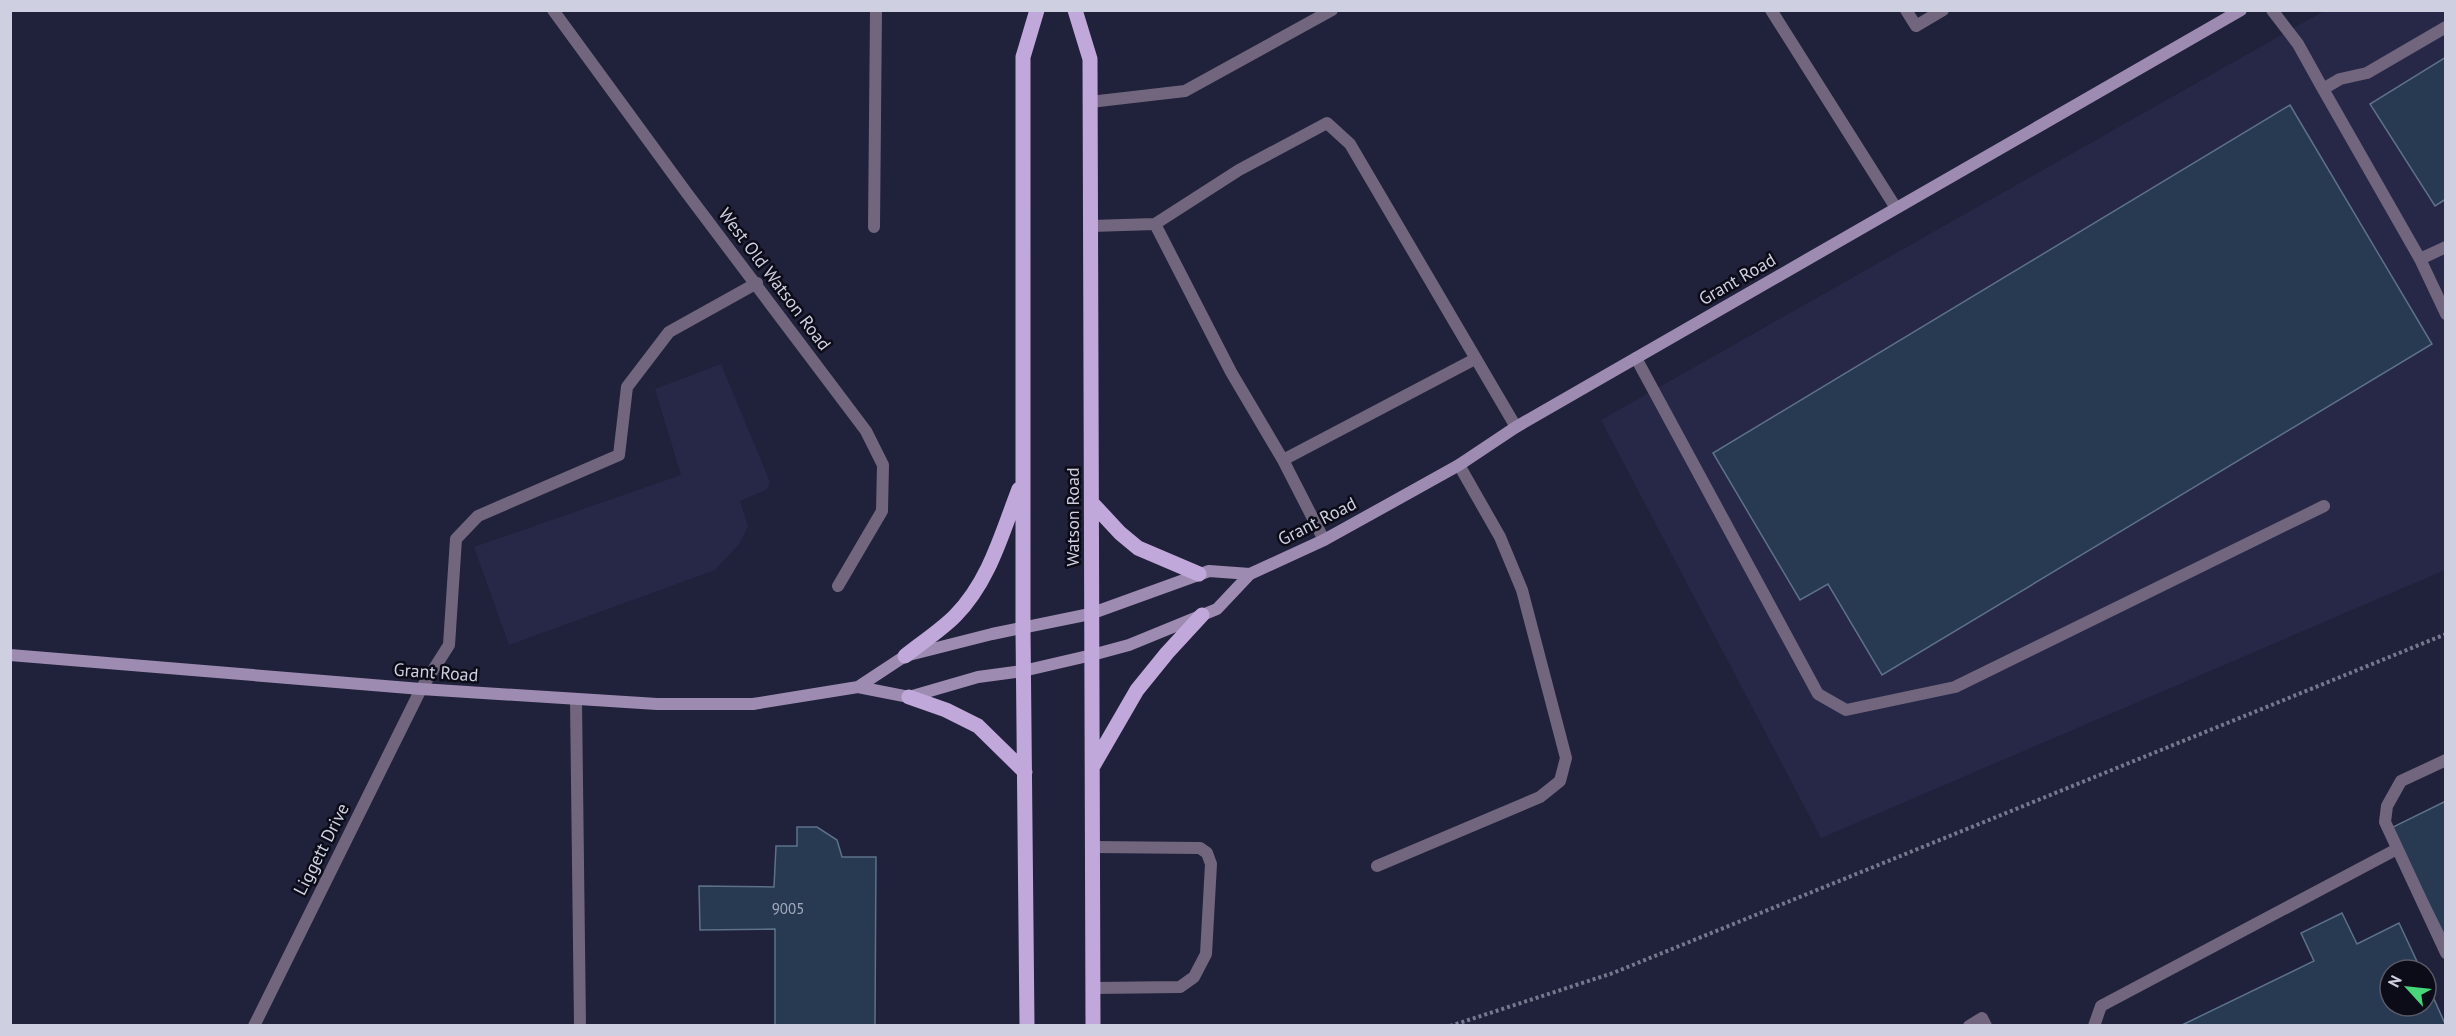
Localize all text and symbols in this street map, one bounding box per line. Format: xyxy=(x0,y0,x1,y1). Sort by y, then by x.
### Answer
street label: West Old Watson Road xyxy=(714,203,836,355)
street label: Grant Road xyxy=(1694,248,1780,310)
street label: Watson Road xyxy=(1061,467,1084,567)
street label: Grant Road xyxy=(1274,491,1360,551)
street label: Grant Road xyxy=(393,658,479,686)
street label: Liggett Drive xyxy=(288,799,354,899)
house number: 9005 xyxy=(772,899,804,918)
north arrow xyxy=(2378,958,2438,1018)
text: N xyxy=(2383,972,2406,990)

